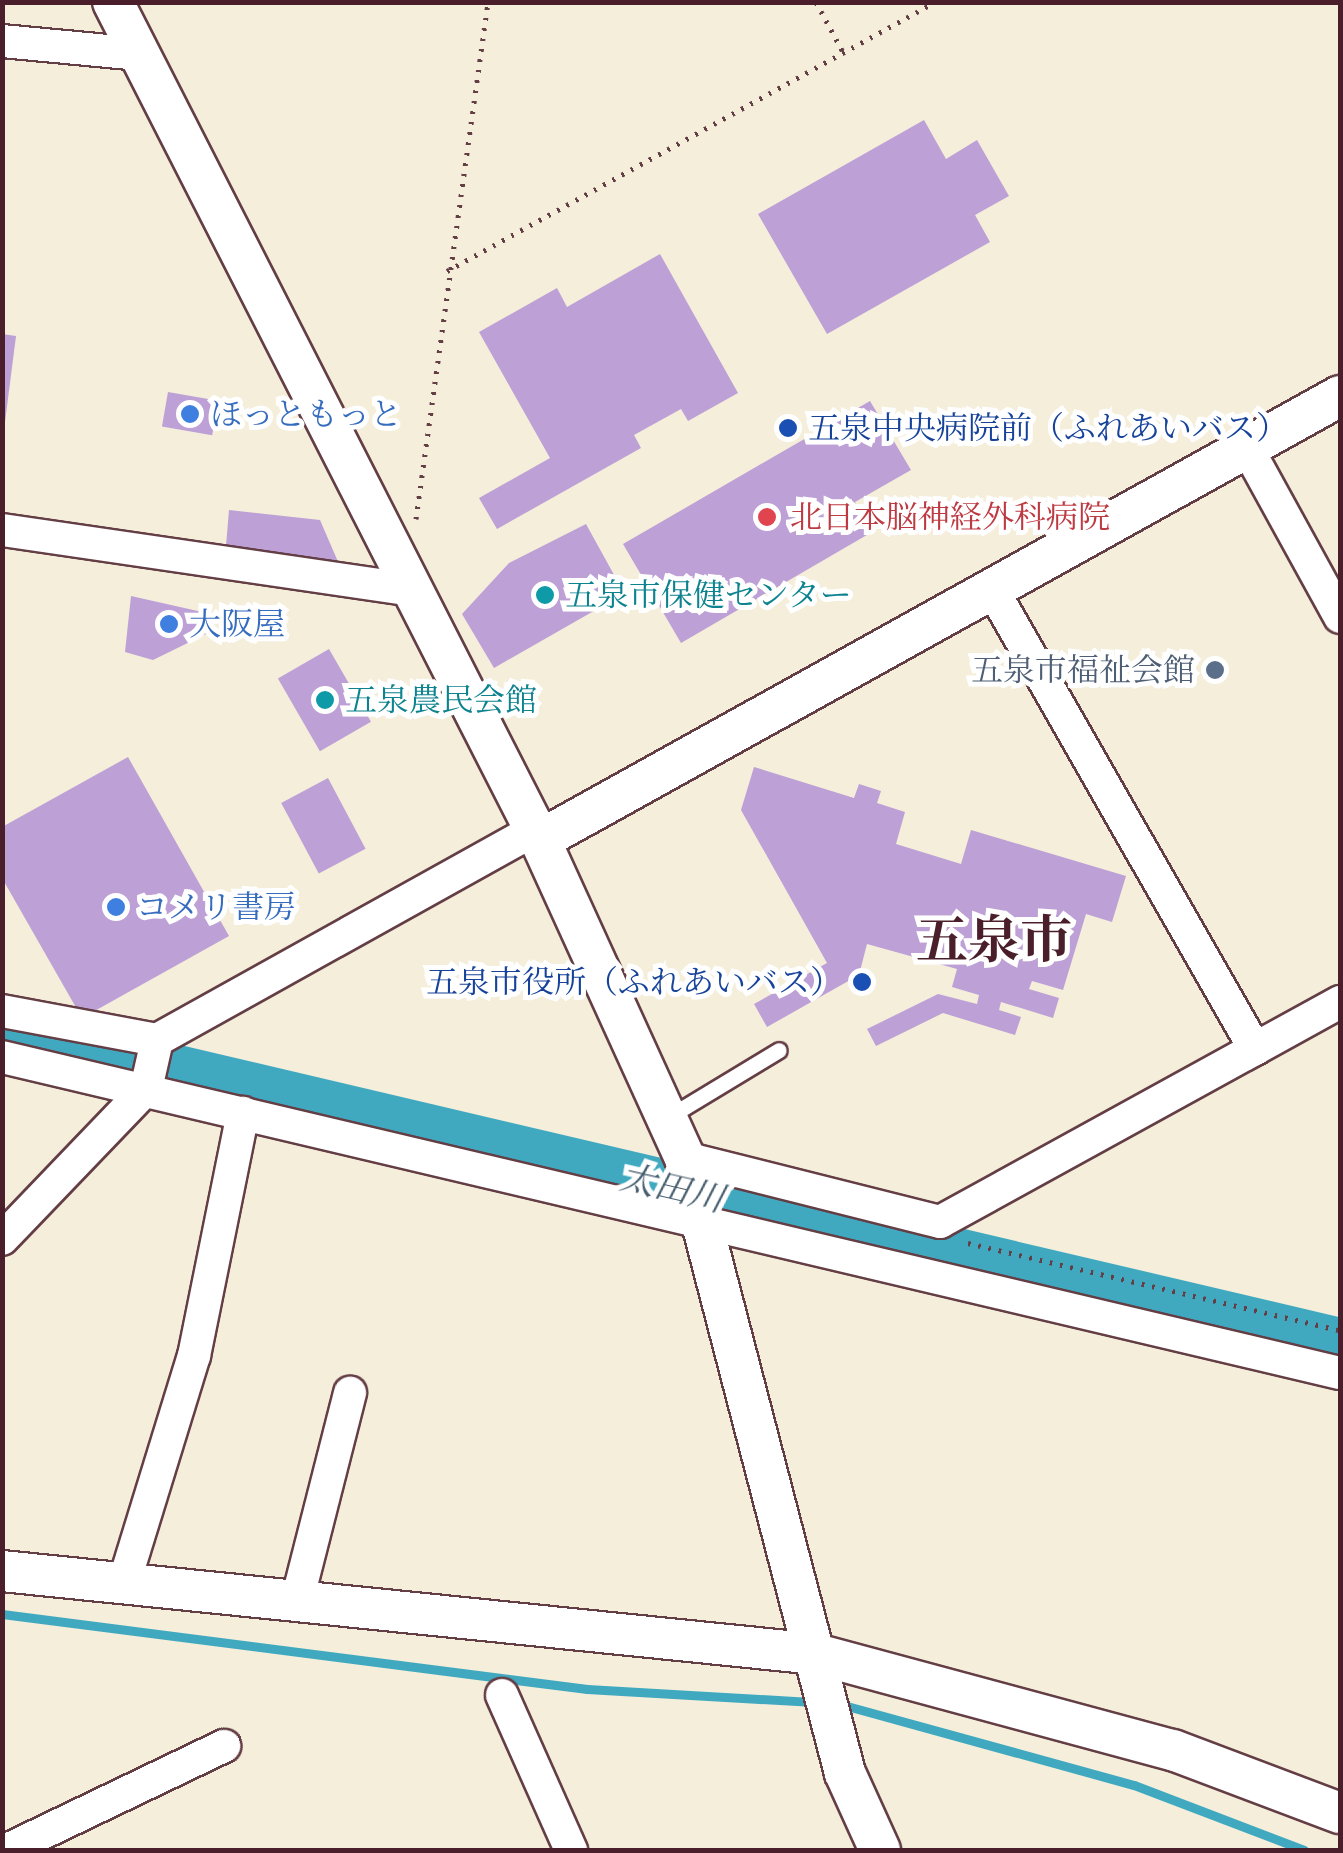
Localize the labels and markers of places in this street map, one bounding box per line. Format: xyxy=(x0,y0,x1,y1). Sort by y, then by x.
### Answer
place label: ほっともっと xyxy=(210,395,402,433)
marker: ほっともっと xyxy=(179,403,201,425)
place label: 五泉中央病院前（ふれあいバス） xyxy=(808,409,1288,447)
marker: 五泉中央病院前（ふれあいバス） xyxy=(777,417,799,439)
place label: 北日本脳神経外科病院 xyxy=(790,498,1110,536)
marker: 北日本脳神経外科病院 xyxy=(754,504,780,530)
place label: 五泉市保健センター xyxy=(565,576,853,614)
marker: 五泉市保健センター xyxy=(534,584,556,606)
place label: 大阪屋 xyxy=(189,605,285,643)
marker: 大阪屋 xyxy=(158,613,180,635)
place label: 五泉市福祉会館 xyxy=(971,651,1195,689)
marker: 五泉市福祉会館 xyxy=(1204,659,1226,681)
place label: 五泉農民会館 xyxy=(345,681,537,719)
marker: 五泉農民会館 xyxy=(314,689,336,711)
place label: コメリ書房 xyxy=(136,888,296,926)
marker: コメリ書房 xyxy=(105,896,127,918)
place label: 五泉市役所（ふれあいバス） xyxy=(426,963,842,1001)
marker: 五泉市役所（ふれあいバス） xyxy=(851,971,873,993)

